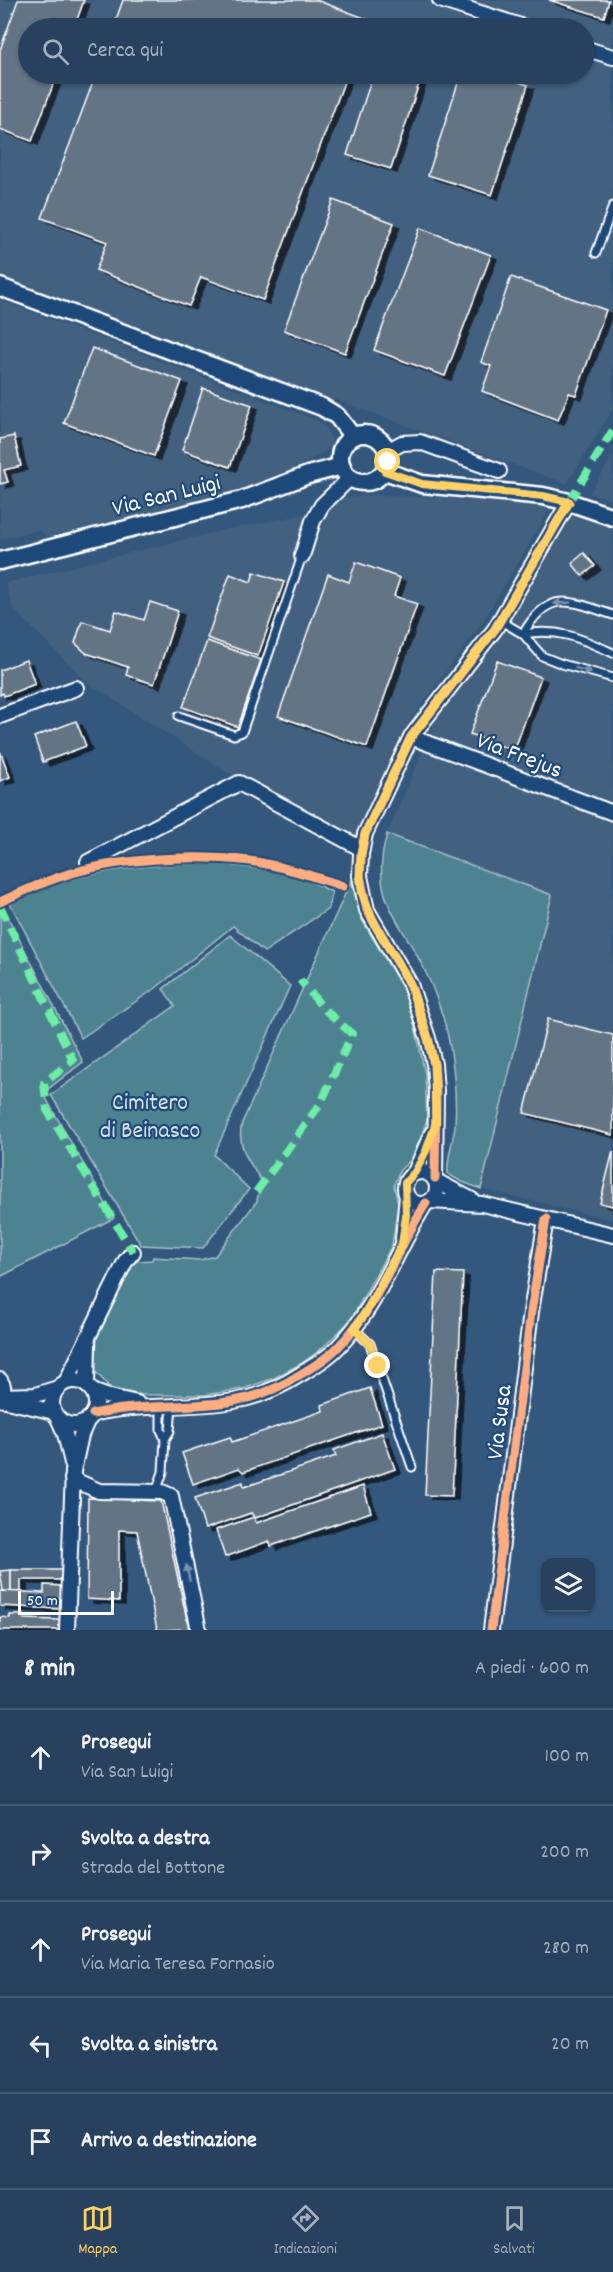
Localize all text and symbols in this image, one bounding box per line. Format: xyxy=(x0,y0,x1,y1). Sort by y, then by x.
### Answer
search box xyxy=(18,18,595,84)
icon: search xyxy=(39,35,72,68)
text: Cerca qui xyxy=(87,36,163,67)
route start xyxy=(374,448,400,474)
street label: Via San Luigi xyxy=(109,467,224,527)
one-way arrow xyxy=(552,599,571,608)
one-way arrow xyxy=(574,666,592,675)
street label: Via Frejus xyxy=(471,725,567,789)
park label: Cimitero di Beinasco xyxy=(100,1087,200,1149)
route end xyxy=(364,1352,390,1378)
street label: Via Susa xyxy=(480,1382,523,1462)
map controls xyxy=(541,1558,595,1612)
button: layers xyxy=(541,1558,595,1612)
one-way arrow xyxy=(183,1563,192,1582)
scale bar xyxy=(18,1588,114,1616)
text: 50 m xyxy=(27,1590,58,1613)
text: 8 min xyxy=(24,1651,75,1688)
text: A piedi · 600 m xyxy=(475,1655,589,1683)
text: Prosegui xyxy=(81,1728,151,1759)
icon: ahead xyxy=(24,1741,57,1774)
text: 100 m xyxy=(545,1743,589,1771)
text: Via San Luigi xyxy=(81,1759,173,1787)
text: Svolta a destra xyxy=(81,1824,210,1855)
icon: right xyxy=(24,1837,57,1870)
text: 200 m xyxy=(540,1839,589,1867)
text: Strada del Bottone xyxy=(81,1855,225,1883)
text: Prosegui xyxy=(81,1920,151,1951)
icon: ahead xyxy=(24,1933,57,1966)
text: 280 m xyxy=(543,1935,589,1963)
text: Via Maria Teresa Fornasio xyxy=(81,1951,275,1979)
icon: left xyxy=(24,2029,57,2062)
text: Svolta a sinistra xyxy=(81,2030,217,2061)
text: 20 m xyxy=(551,2031,589,2059)
icon: arrive xyxy=(24,2125,57,2158)
text: Arrivo a destinazione xyxy=(81,2126,257,2157)
tab: Mappa xyxy=(78,2202,117,2261)
tab: Indicazioni xyxy=(274,2202,337,2261)
tab: Salvati xyxy=(493,2202,535,2261)

